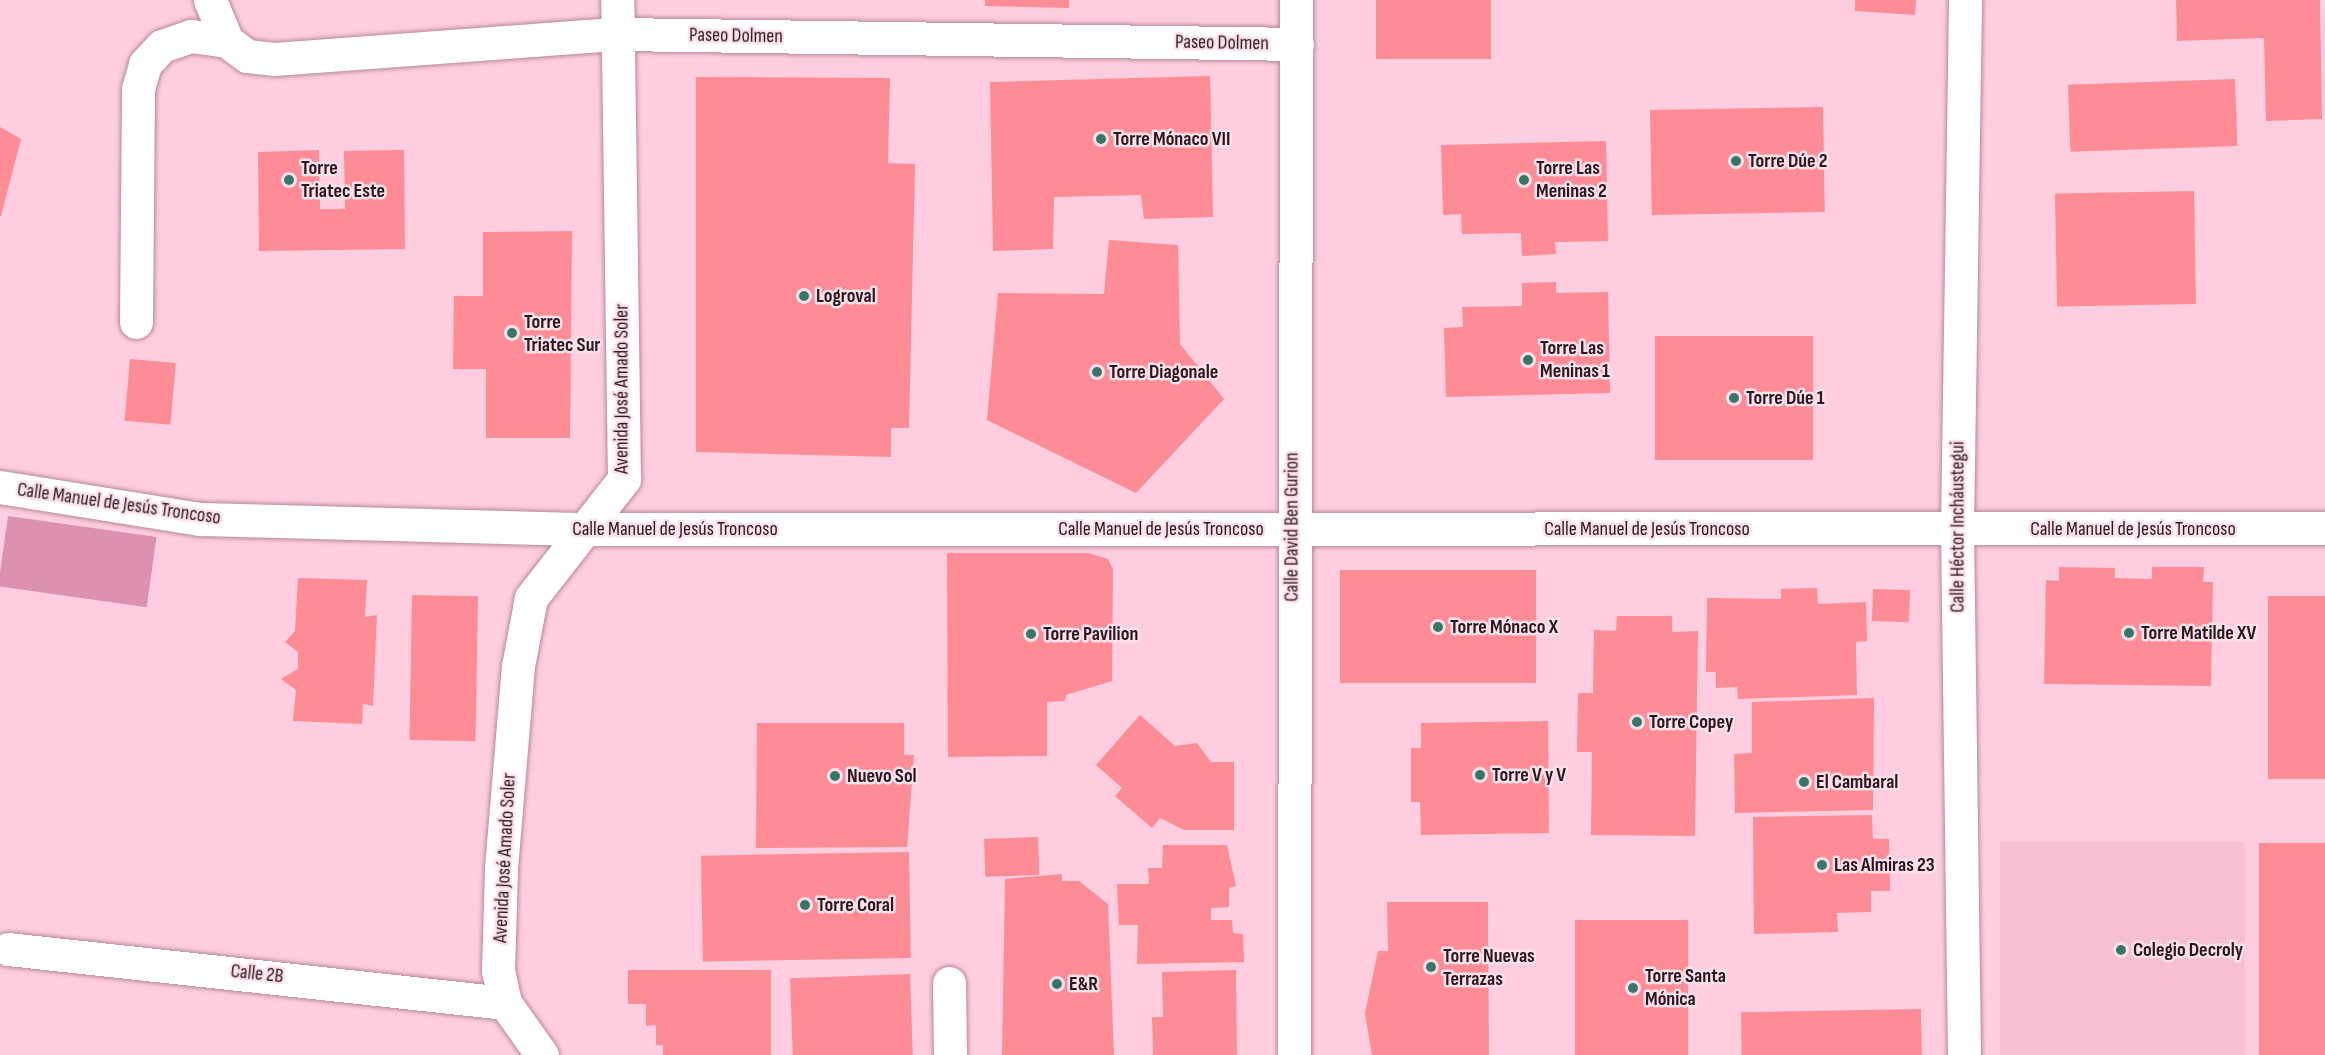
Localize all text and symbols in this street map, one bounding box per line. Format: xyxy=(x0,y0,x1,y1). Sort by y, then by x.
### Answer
street label: Paseo Dolmen xyxy=(689,23,783,49)
street label: Paseo Dolmen xyxy=(1175,30,1269,56)
place label: Torre Mónaco VII xyxy=(1113,127,1230,151)
marker: Torre Mónaco VII xyxy=(1094,132,1108,146)
place label: Torre Dúe 2 xyxy=(1748,149,1828,173)
marker: Torre Dúe 2 xyxy=(1729,154,1743,168)
place label: Torre Triatec Este xyxy=(301,156,385,203)
place label: Torre Las Meninas 2 xyxy=(1536,156,1607,203)
marker: Torre Triatec Este xyxy=(282,173,296,187)
marker: Torre Las Meninas 2 xyxy=(1517,173,1531,187)
place label: Logroval xyxy=(816,284,876,308)
marker: Logroval xyxy=(797,289,811,303)
street label: Avenida José Amado Soler xyxy=(610,304,634,474)
place label: Torre Triatec Sur xyxy=(524,310,601,357)
marker: Torre Triatec Sur xyxy=(505,326,519,340)
place label: Torre Las Meninas 1 xyxy=(1540,336,1610,383)
marker: Torre Las Meninas 1 xyxy=(1521,353,1535,367)
place label: Torre Diagonale xyxy=(1109,360,1218,384)
marker: Torre Diagonale xyxy=(1090,365,1104,379)
place label: Torre Dúe 1 xyxy=(1746,386,1825,410)
marker: Torre Dúe 1 xyxy=(1727,391,1741,405)
street label: Calle Héctor Incháustegui xyxy=(1946,441,1970,613)
street label: Calle David Ben Gurion xyxy=(1280,452,1304,602)
street label: Calle Manuel de Jesús Troncoso xyxy=(16,478,222,530)
street label: Calle Manuel de Jesús Troncoso xyxy=(572,517,778,541)
street label: Calle Manuel de Jesús Troncoso xyxy=(1058,517,1264,541)
street label: Calle Manuel de Jesús Troncoso xyxy=(1544,517,1750,541)
street label: Calle Manuel de Jesús Troncoso xyxy=(2030,517,2236,541)
place label: Torre Mónaco X xyxy=(1450,615,1558,639)
marker: Torre Mónaco X xyxy=(1431,620,1445,634)
place label: Torre Matilde XV xyxy=(2141,621,2256,645)
place label: Torre Pavilion xyxy=(1043,622,1138,646)
marker: Torre Matilde XV xyxy=(2122,626,2136,640)
marker: Torre Pavilion xyxy=(1024,627,1038,641)
place label: Torre Copey xyxy=(1649,710,1733,734)
marker: Torre Copey xyxy=(1630,715,1644,729)
place label: Torre V y V xyxy=(1492,763,1566,787)
place label: Nuevo Sol xyxy=(847,764,917,788)
marker: Torre V y V xyxy=(1473,768,1487,782)
marker: Nuevo Sol xyxy=(828,769,842,783)
place label: El Cambaral xyxy=(1816,770,1898,794)
street label: Avenida José Amado Soler xyxy=(489,773,521,943)
marker: El Cambaral xyxy=(1797,775,1811,789)
place label: Las Almiras 23 xyxy=(1834,853,1935,877)
marker: Las Almiras 23 xyxy=(1815,858,1829,872)
place label: Torre Coral xyxy=(817,893,894,917)
marker: Torre Coral xyxy=(798,898,812,912)
place label: Colegio Decroly xyxy=(2133,938,2243,962)
marker: Colegio Decroly xyxy=(2114,943,2128,957)
place label: Torre Nuevas Terrazas xyxy=(1443,944,1535,991)
street label: Calle 2B xyxy=(229,959,285,989)
marker: Torre Nuevas Terrazas xyxy=(1424,960,1438,974)
place label: Torre Santa Mónica xyxy=(1645,964,1726,1011)
place label: E&R xyxy=(1069,972,1098,996)
marker: E&R xyxy=(1050,977,1064,991)
marker: Torre Santa Mónica xyxy=(1626,981,1640,995)

